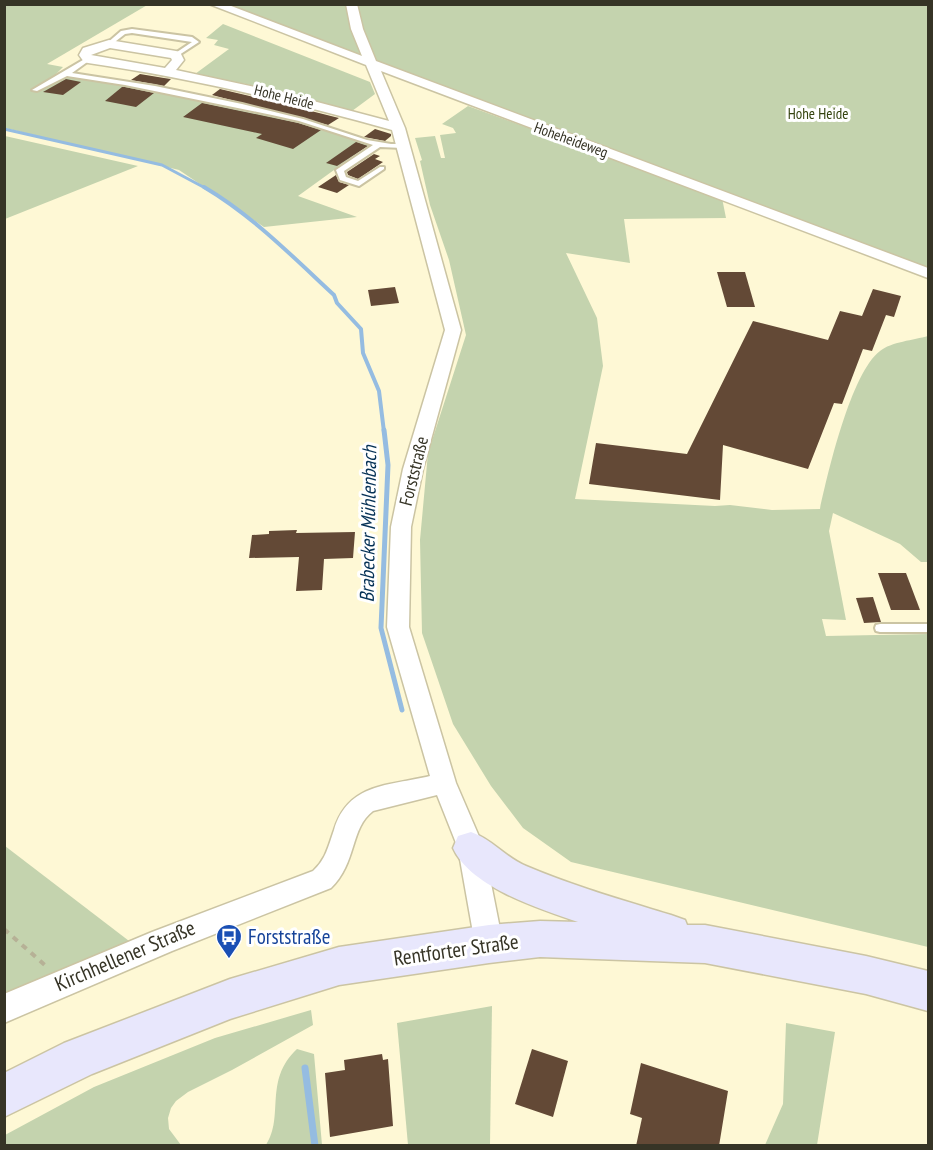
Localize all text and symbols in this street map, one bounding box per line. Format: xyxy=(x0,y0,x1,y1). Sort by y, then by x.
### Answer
street label: Hohe Heide xyxy=(252,80,316,113)
park label: Hohe Heide xyxy=(788,104,848,123)
street label: Hoheheideweg xyxy=(532,117,611,162)
street label: Forststraße xyxy=(394,434,433,508)
water label: Brabecker Mühlenbach xyxy=(354,444,382,603)
street label: Kirchhellener Straße xyxy=(51,914,199,997)
bus stop icon: Forststraße xyxy=(214,922,244,960)
place label: Forststraße xyxy=(248,923,330,950)
street label: Rentforter Straße xyxy=(392,927,520,972)

